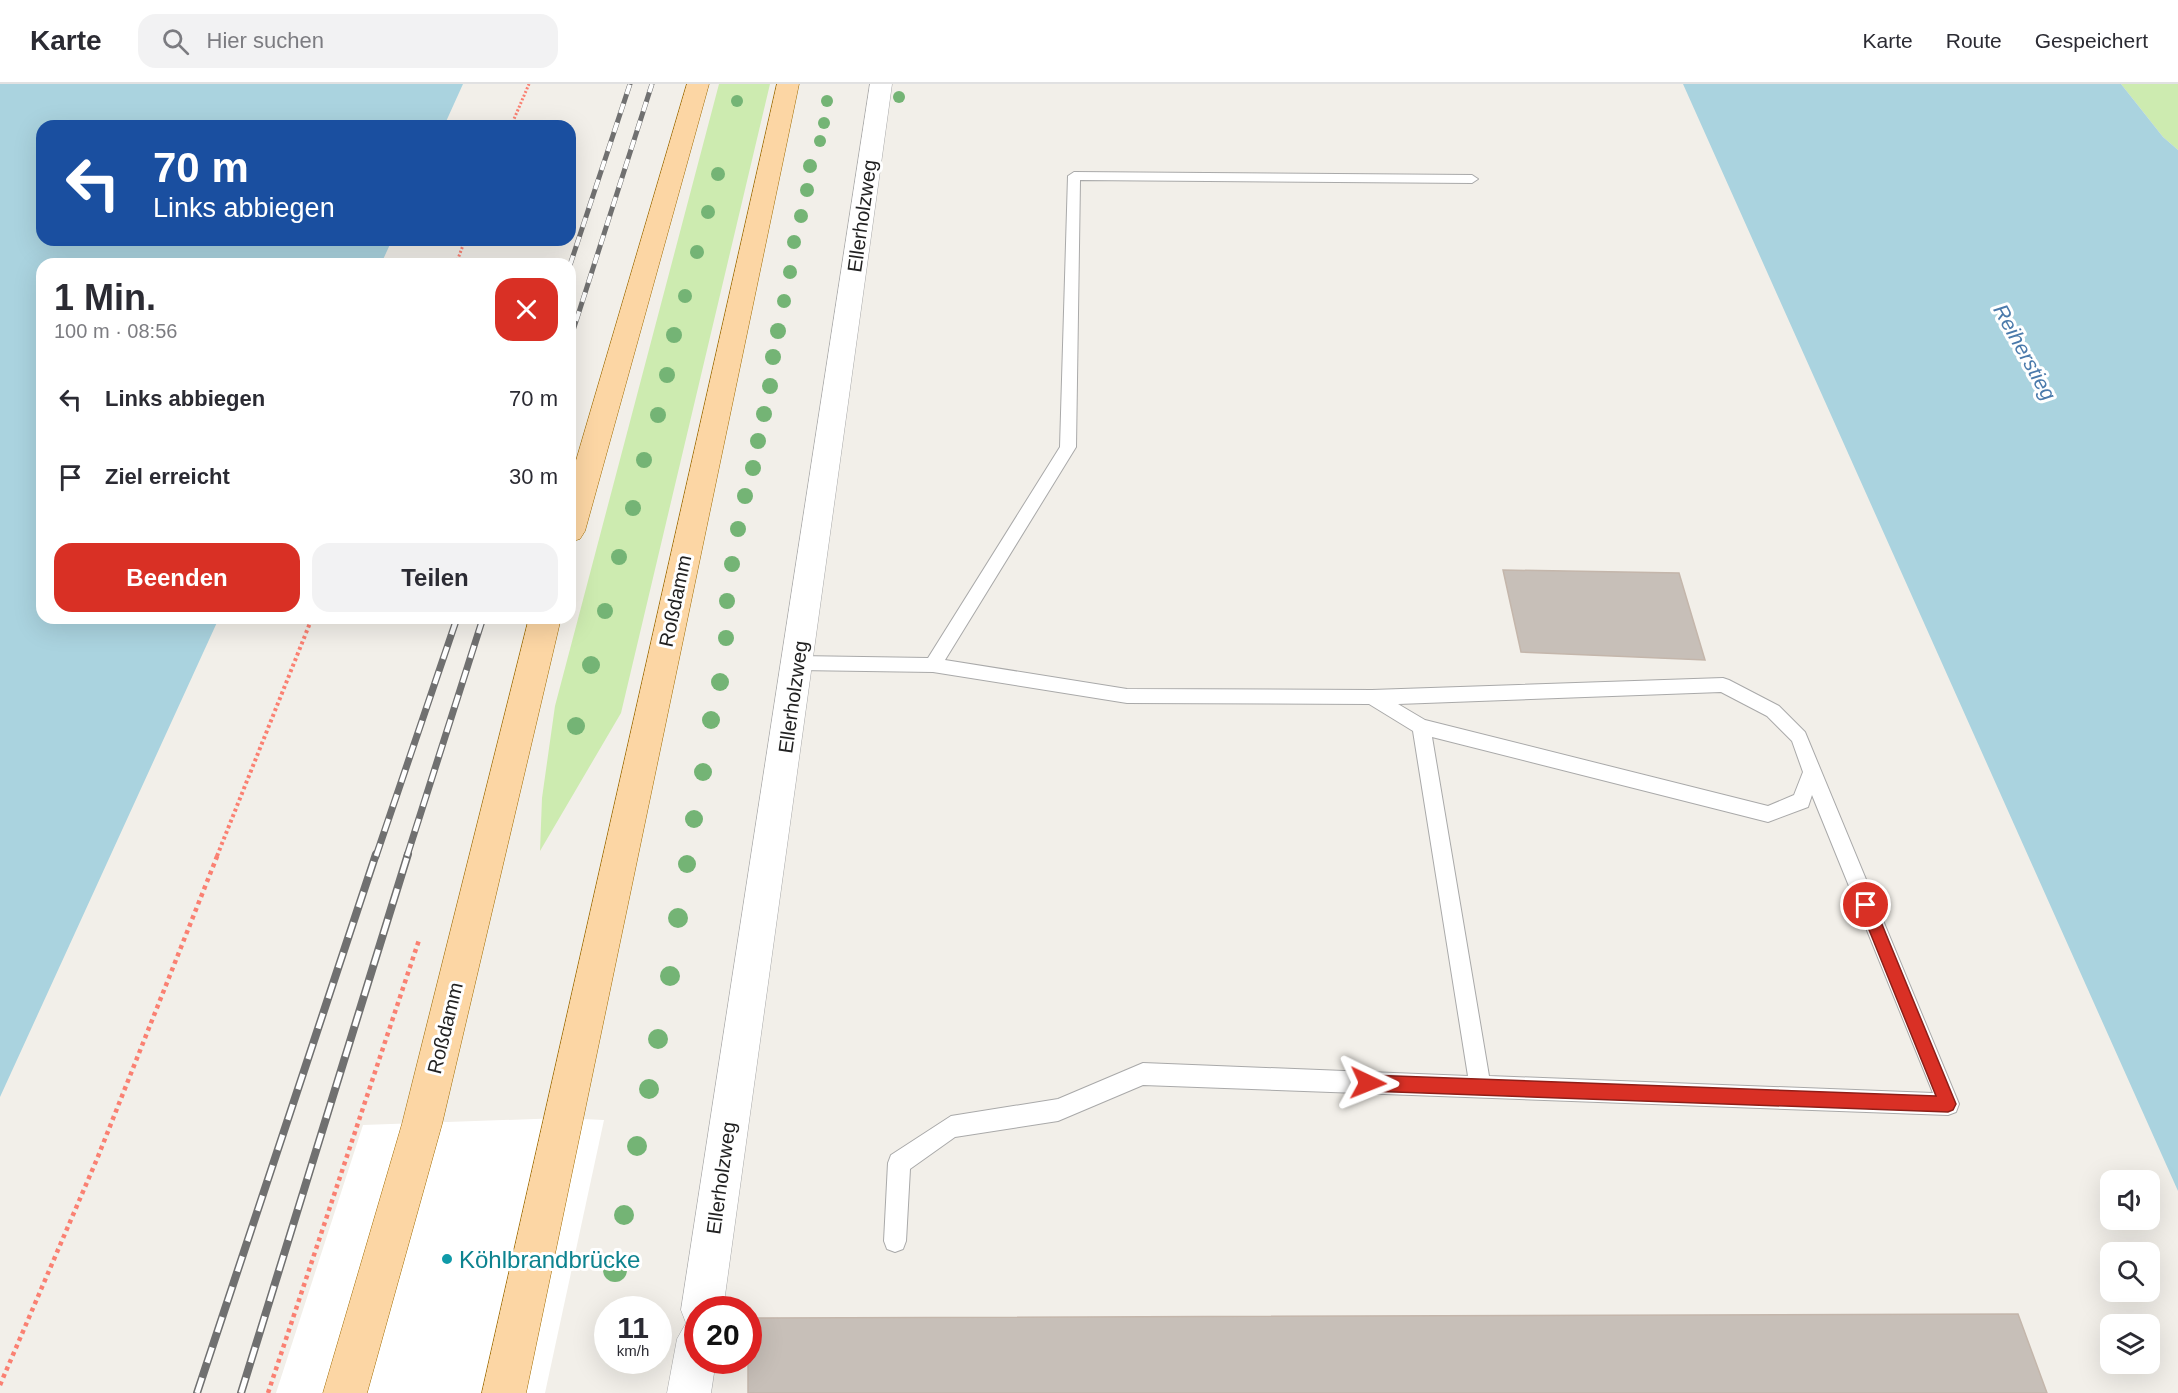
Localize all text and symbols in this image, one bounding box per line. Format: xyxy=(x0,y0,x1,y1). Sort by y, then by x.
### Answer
search box xyxy=(138,14,558,68)
text: Karte xyxy=(30,25,102,56)
icon: search xyxy=(159,25,192,58)
text: Hier suchen xyxy=(207,28,324,53)
text: Karte xyxy=(1863,29,1913,52)
text: Route xyxy=(1946,29,2002,52)
text: Gespeichert xyxy=(2035,29,2148,52)
icon: left xyxy=(54,144,132,222)
text: 70 m xyxy=(153,144,249,191)
street label: Ellerholzweg xyxy=(843,158,881,274)
text: Links abbiegen xyxy=(153,193,335,223)
text: 1 Min. xyxy=(54,277,156,318)
button: close xyxy=(495,278,558,341)
water label: Reiherstieg xyxy=(1989,300,2061,404)
text: 100 m · 08:56 xyxy=(54,320,177,342)
icon: left xyxy=(54,383,87,416)
text: Links abbiegen xyxy=(105,386,265,411)
text: 70 m xyxy=(509,386,558,411)
icon: arrive xyxy=(54,461,87,494)
text: Ziel erreicht xyxy=(105,464,230,489)
text: 30 m xyxy=(509,464,558,489)
button: Beenden xyxy=(54,543,300,612)
button: Teilen xyxy=(312,543,558,612)
street label: Roßdamm xyxy=(655,553,695,649)
street label: Ellerholzweg xyxy=(774,639,812,755)
pin xyxy=(1840,879,1891,930)
icon: arrive xyxy=(1849,888,1882,921)
street label: Roßdamm xyxy=(423,980,467,1076)
position arrow xyxy=(1336,1051,1400,1115)
street label: Ellerholzweg xyxy=(702,1120,740,1236)
map controls xyxy=(2100,1170,2160,1374)
button: sound xyxy=(2100,1170,2160,1230)
button: search xyxy=(2100,1242,2160,1302)
place label: Köhlbrandbrücke xyxy=(459,1246,640,1273)
marker: Köhlbrandbrücke xyxy=(440,1252,454,1266)
speed limit sign: 20 xyxy=(684,1296,762,1374)
text: 11 xyxy=(617,1311,649,1344)
button: layers xyxy=(2100,1314,2160,1374)
text: km/h xyxy=(617,1342,649,1359)

